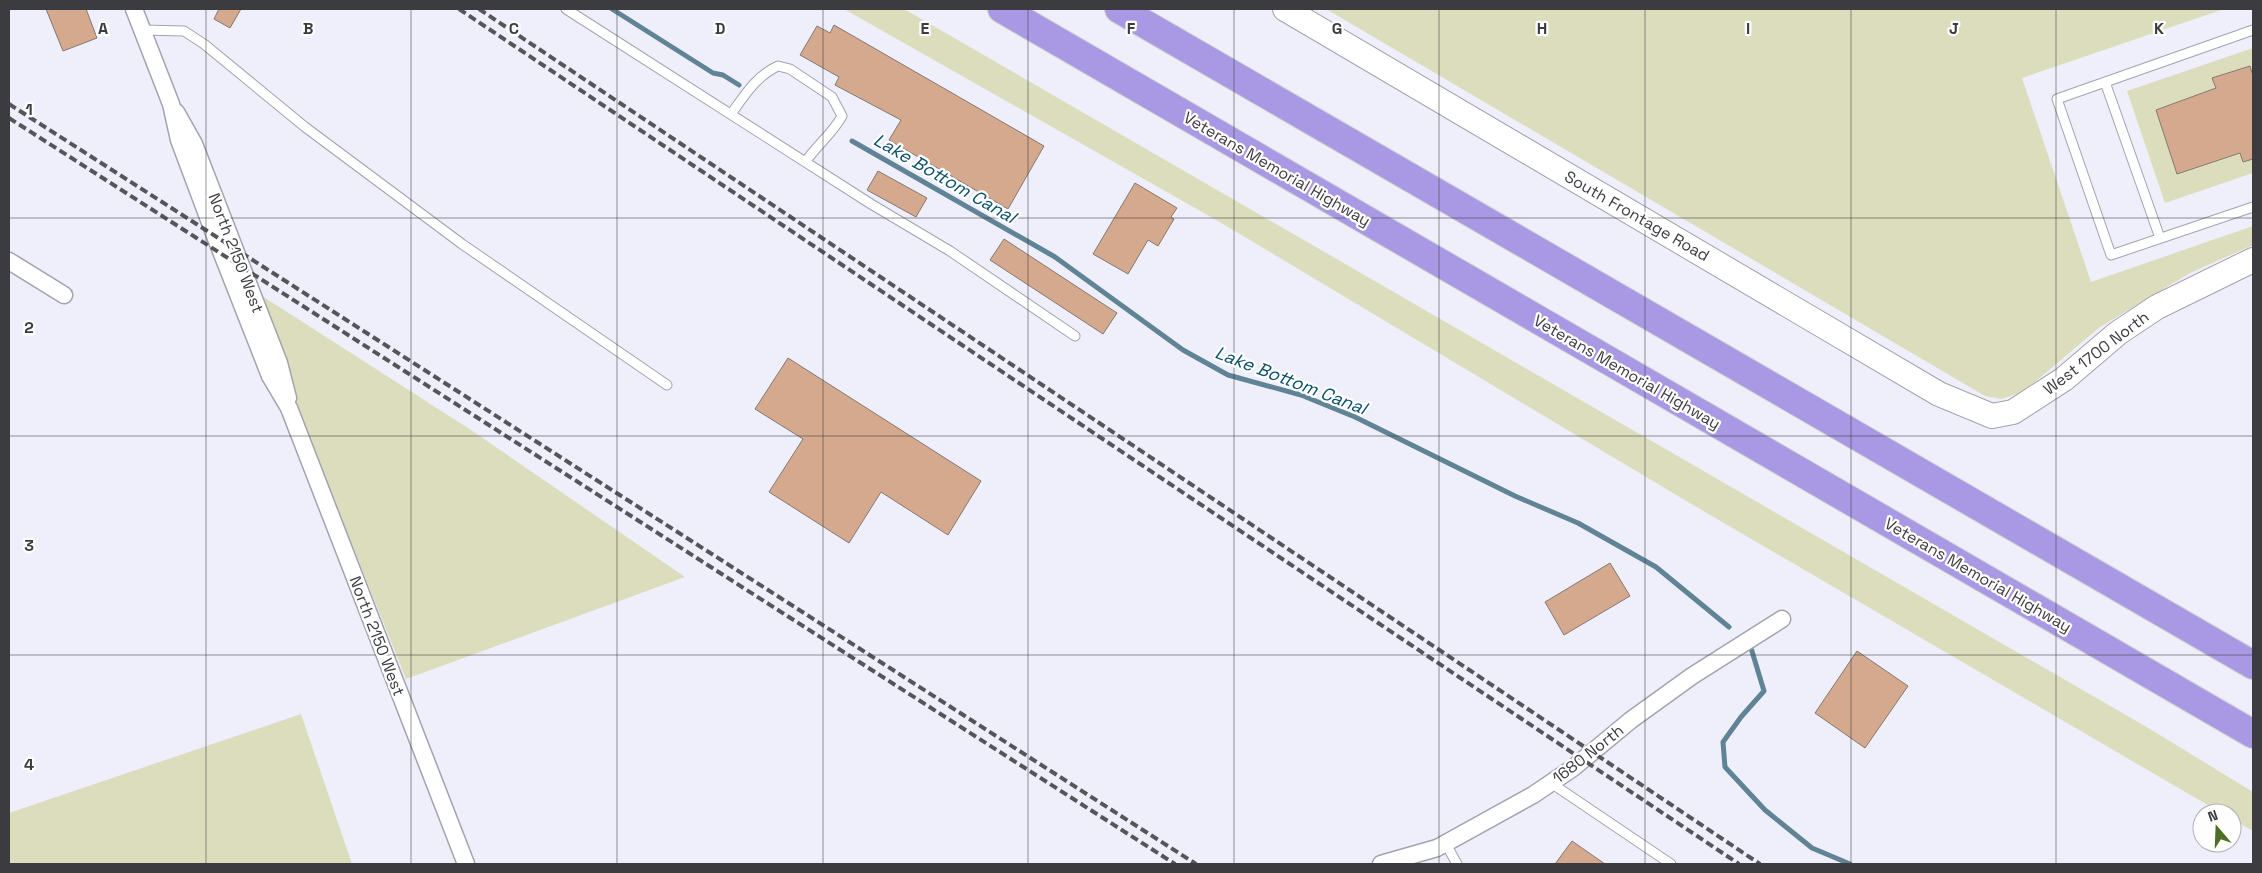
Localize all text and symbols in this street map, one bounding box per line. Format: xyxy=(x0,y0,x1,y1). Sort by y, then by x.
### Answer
text: A xyxy=(98,18,108,39)
text: B xyxy=(303,18,313,39)
text: C xyxy=(509,18,519,39)
text: D xyxy=(715,18,725,39)
text: E xyxy=(921,18,930,39)
text: F xyxy=(1127,18,1136,39)
text: G xyxy=(1332,18,1342,39)
text: H xyxy=(1537,18,1547,39)
text: I xyxy=(1746,18,1750,39)
text: J xyxy=(1949,18,1959,39)
text: K xyxy=(2154,18,2164,39)
text: 1 xyxy=(25,99,33,120)
street label: Veterans Memorial Highway xyxy=(1180,107,1374,231)
water label: Lake Bottom Canal xyxy=(870,128,1023,229)
street label: South Frontage Road xyxy=(1561,166,1713,266)
street label: North 2150 West xyxy=(203,190,269,316)
street label: West 1700 North xyxy=(2039,306,2153,400)
street label: Veterans Memorial Highway xyxy=(1530,310,1724,434)
text: 2 xyxy=(24,317,34,338)
water label: Lake Bottom Canal xyxy=(1212,340,1373,420)
street label: Veterans Memorial Highway xyxy=(1881,513,2075,637)
text: 3 xyxy=(24,535,34,556)
street label: North 2150 West xyxy=(344,573,410,699)
street label: 1680 North xyxy=(1548,720,1628,788)
text: 4 xyxy=(24,754,34,775)
north arrow xyxy=(2192,803,2242,853)
text: N xyxy=(2205,806,2220,826)

